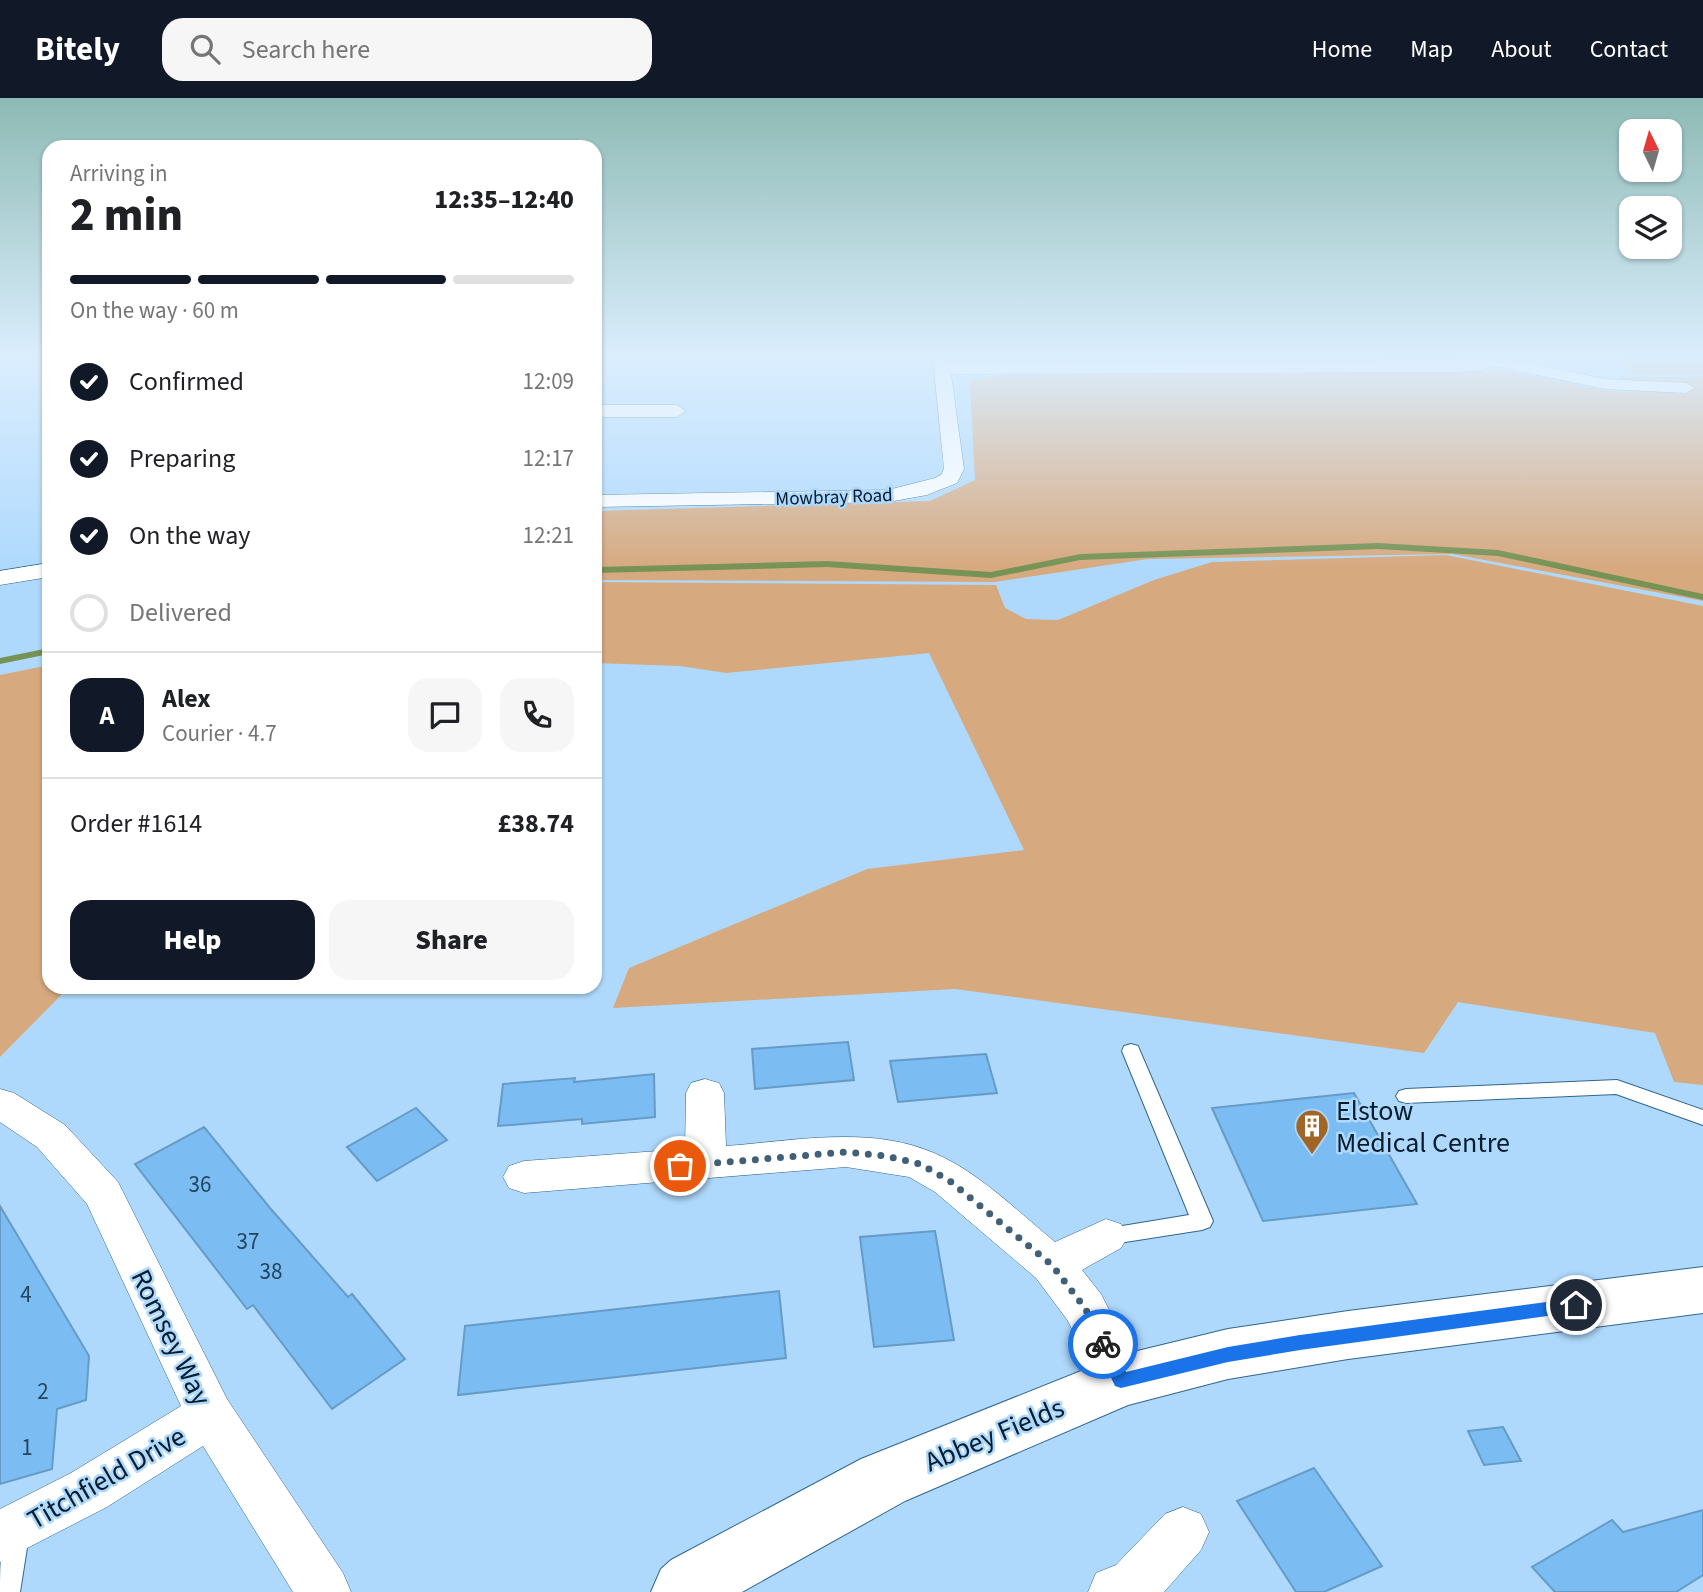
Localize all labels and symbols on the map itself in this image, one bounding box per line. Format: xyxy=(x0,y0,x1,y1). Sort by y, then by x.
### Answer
north arrow xyxy=(1619,119,1682,182)
street label: Mowbray Road xyxy=(775,482,893,513)
place label: Elstow Medical Centre xyxy=(1336,1091,1510,1163)
building icon: Elstow Medical Centre xyxy=(1293,1107,1331,1156)
pin xyxy=(650,1136,710,1196)
house number: 36 xyxy=(189,1168,211,1201)
house number: 37 xyxy=(237,1225,259,1258)
house number: 38 xyxy=(260,1255,282,1288)
street label: Romsey Way xyxy=(121,1263,221,1412)
pin xyxy=(1546,1275,1606,1335)
house number: 4 xyxy=(20,1278,32,1311)
courier xyxy=(1068,1309,1138,1379)
house number: 2 xyxy=(37,1375,49,1408)
street label: Abbey Fields xyxy=(919,1388,1070,1482)
street label: Titchfield Drive xyxy=(20,1416,193,1539)
house number: 1 xyxy=(21,1431,33,1464)

